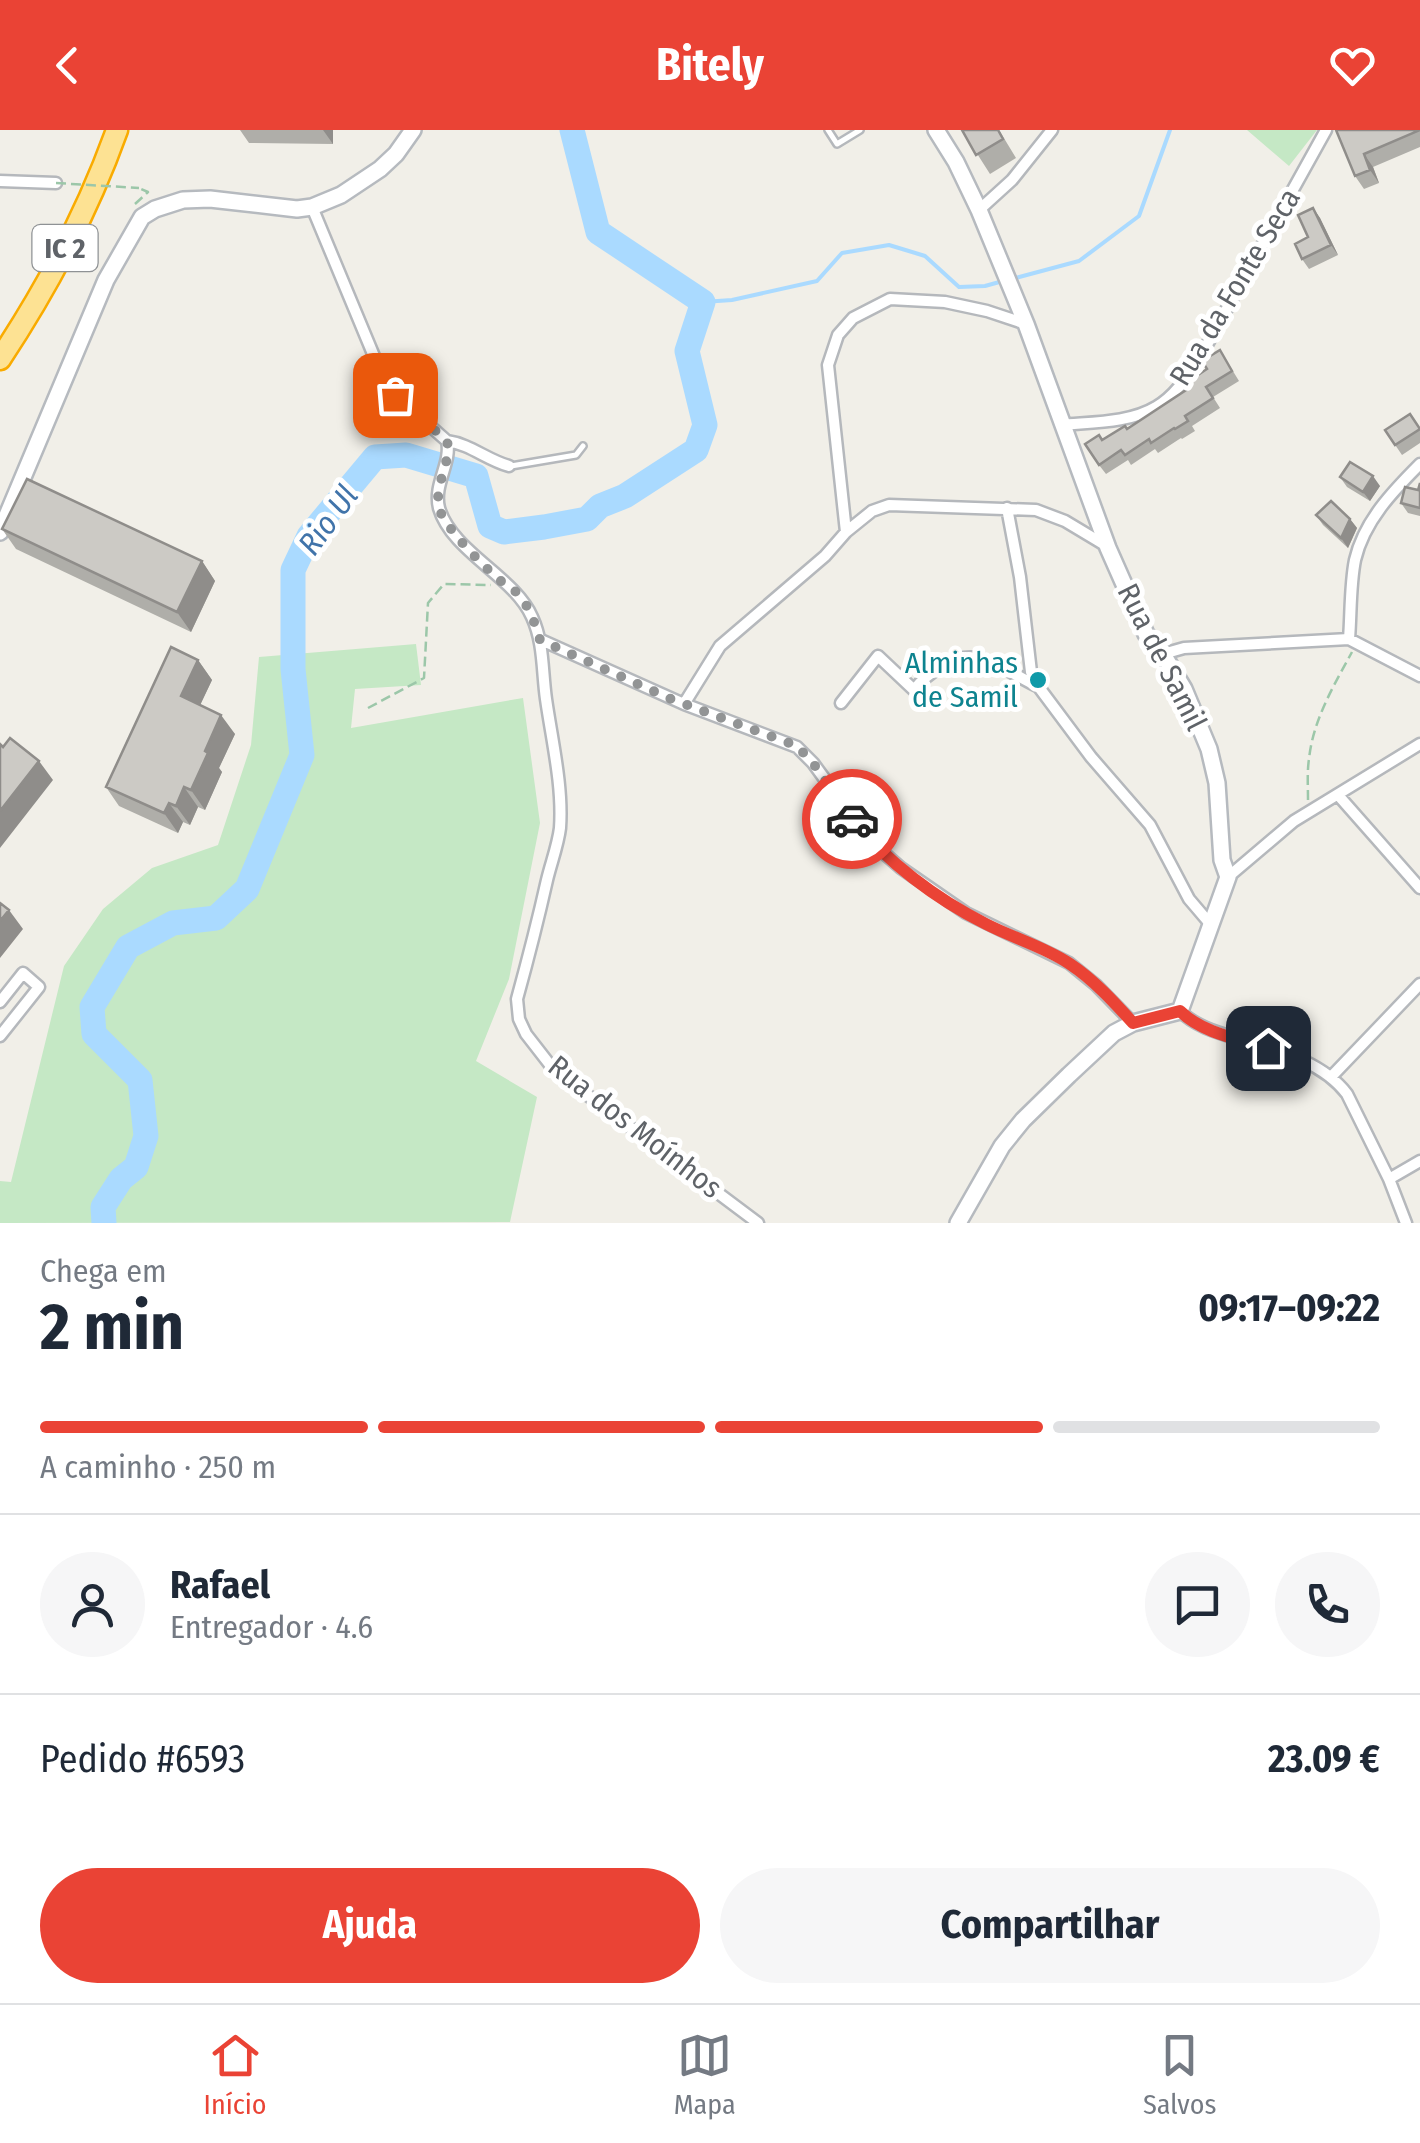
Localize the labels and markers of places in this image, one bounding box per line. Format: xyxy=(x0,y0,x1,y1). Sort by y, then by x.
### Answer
pin xyxy=(353,353,438,438)
place label: Alminhas de Samil xyxy=(905,645,1018,715)
marker: Alminhas de Samil xyxy=(1027,669,1049,691)
pin xyxy=(1226,1006,1311,1091)

